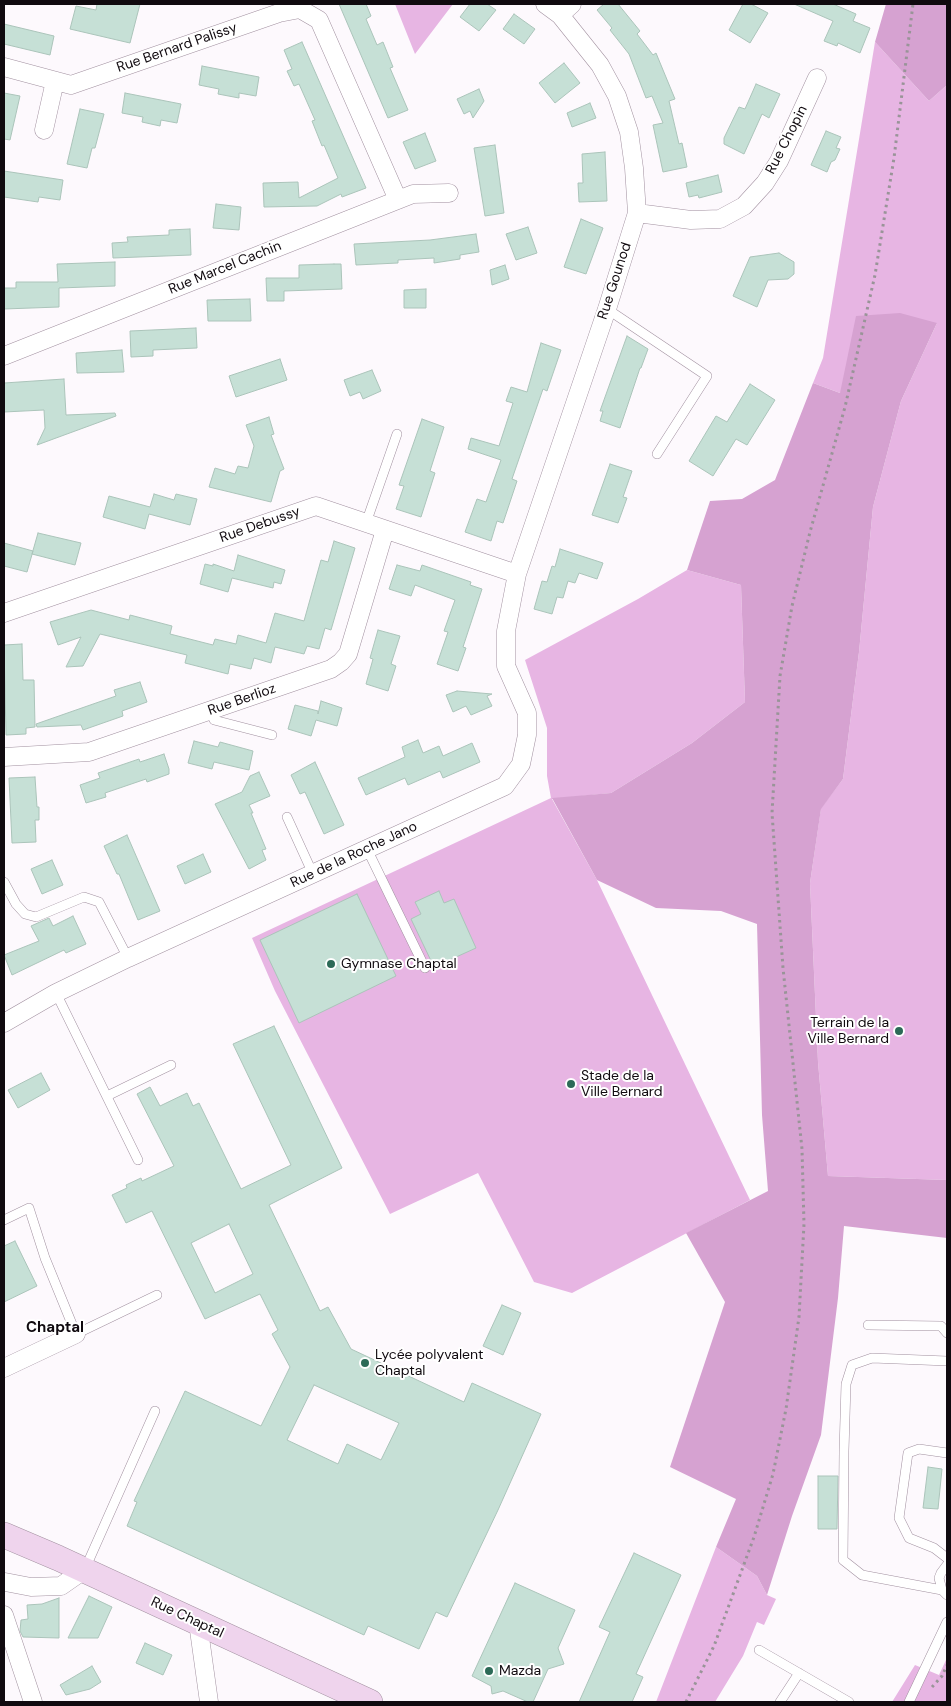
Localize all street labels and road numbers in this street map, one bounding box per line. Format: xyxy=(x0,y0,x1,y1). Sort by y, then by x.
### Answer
street label: Rue Bernard Palissy xyxy=(115,20,239,76)
street label: Rue Chopin xyxy=(763,103,811,177)
street label: Rue Marcel Cachin xyxy=(166,238,284,298)
street label: Rue Gounod xyxy=(595,240,635,322)
street label: Rue Debussy xyxy=(218,503,302,547)
street label: Rue Berlioz xyxy=(206,681,278,719)
street label: Rue de la Roche Jano xyxy=(288,818,420,892)
street label: Rue Chaptal xyxy=(148,1594,226,1642)

